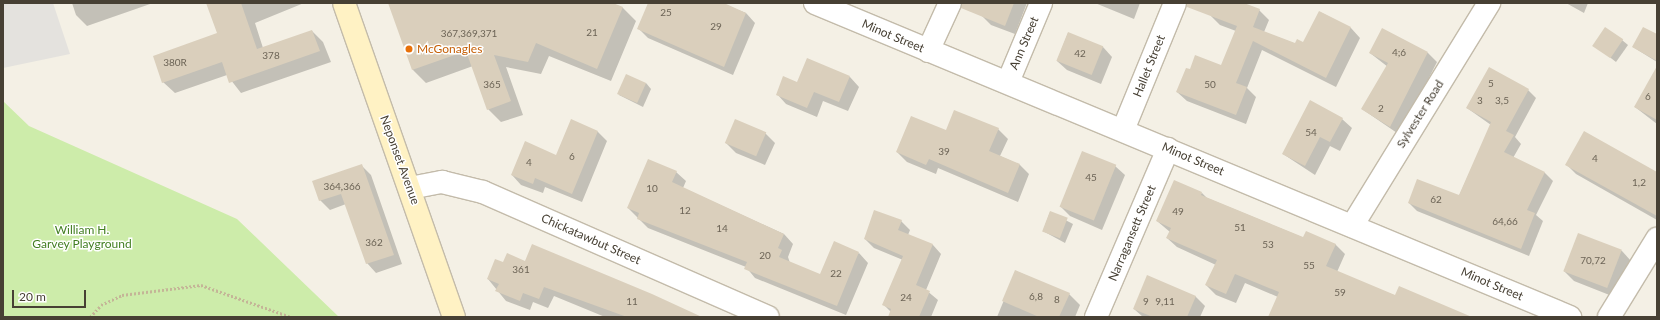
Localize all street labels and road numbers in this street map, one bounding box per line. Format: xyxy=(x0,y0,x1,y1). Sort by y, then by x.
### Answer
street label: Ann Street xyxy=(1006,14,1042,72)
street label: Minot Street xyxy=(860,16,926,56)
street label: Hallet Street xyxy=(1130,33,1168,99)
street label: Sylvester Road xyxy=(1393,77,1447,151)
street label: Neponset Avenue xyxy=(377,113,423,207)
street label: Minot Street xyxy=(1160,139,1226,179)
street label: Narragansett Street xyxy=(1105,183,1159,283)
street label: Chickatawbut Street xyxy=(539,211,643,267)
street label: Minot Street xyxy=(1459,264,1525,304)

